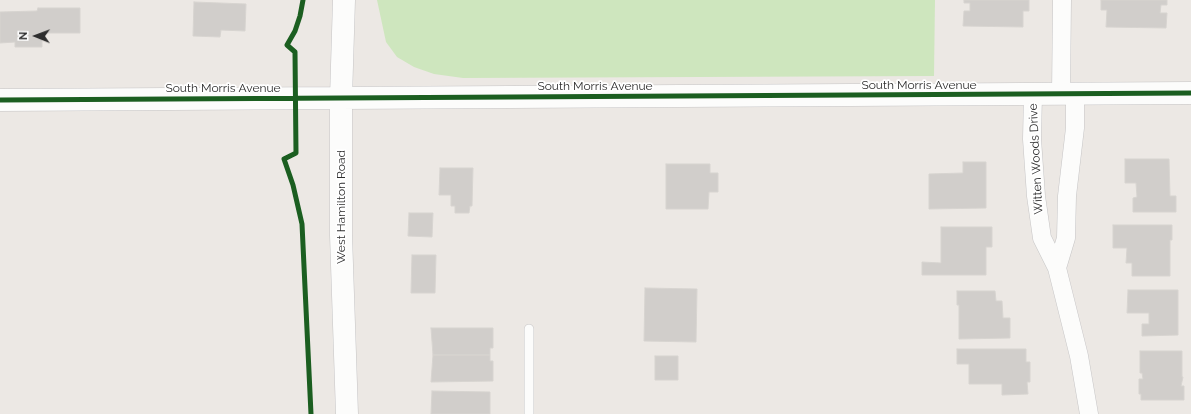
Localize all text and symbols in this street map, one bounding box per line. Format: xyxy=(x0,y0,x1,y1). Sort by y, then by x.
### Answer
north arrow xyxy=(16,16,56,56)
text: N xyxy=(17,31,30,40)
street label: South Morris Avenue xyxy=(861,78,977,92)
street label: South Morris Avenue xyxy=(537,79,653,93)
street label: South Morris Avenue xyxy=(165,81,281,95)
street label: Witten Woods Drive xyxy=(1026,103,1046,215)
street label: West Hamilton Road xyxy=(334,150,348,264)

